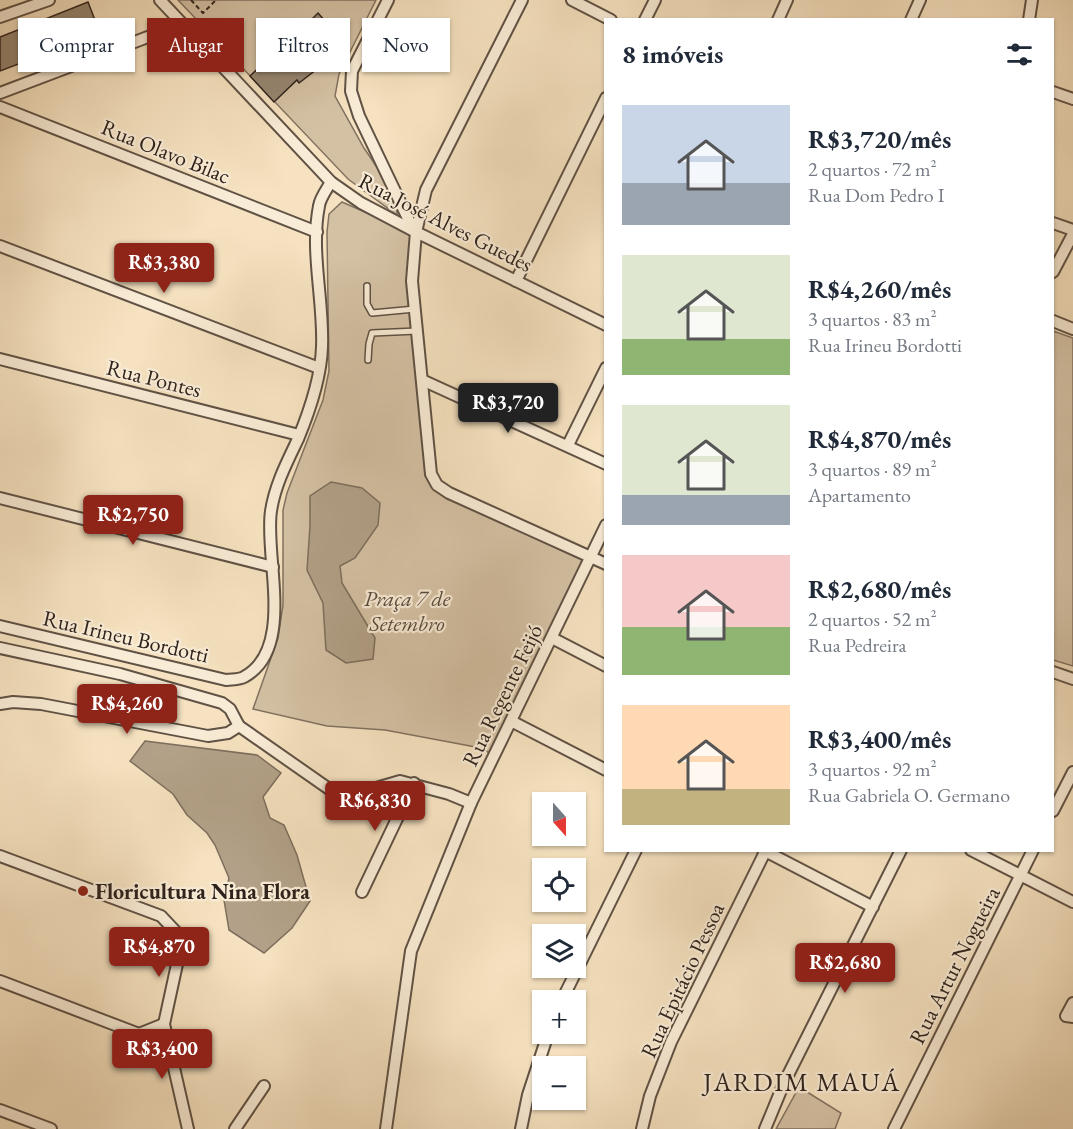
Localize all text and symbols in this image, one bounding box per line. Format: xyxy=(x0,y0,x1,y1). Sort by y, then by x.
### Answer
chip: Comprar xyxy=(18,18,135,72)
chip: Alugar xyxy=(147,18,244,72)
chip: Filtros xyxy=(256,18,350,72)
chip: Novo xyxy=(362,18,450,72)
text: 8 imóveis xyxy=(622,37,723,71)
icon: filters xyxy=(1003,38,1036,71)
street label: Rua Olavo Bilac xyxy=(97,112,235,191)
text: R$3,720/mês xyxy=(808,122,951,156)
icon: home xyxy=(670,129,742,201)
text: 2 quartos · 72 m² xyxy=(808,156,937,182)
street label: Rua José Alves Guedes xyxy=(354,166,538,279)
text: Rua Dom Pedro I xyxy=(808,182,944,208)
pin: R$3,380 xyxy=(109,243,219,294)
text: R$3,380 xyxy=(128,249,200,275)
text: R$4,260/mês xyxy=(808,272,951,306)
icon: home xyxy=(670,279,742,351)
text: 3 quartos · 83 m² xyxy=(808,306,937,332)
text: Rua Irineu Bordotti xyxy=(808,332,962,358)
street label: Rua Pontes xyxy=(104,353,204,404)
pin: R$3,720 xyxy=(453,383,563,434)
text: R$3,720 xyxy=(472,389,544,415)
text: R$4,870/mês xyxy=(808,422,951,456)
icon: home xyxy=(670,429,742,501)
text: 3 quartos · 89 m² xyxy=(808,456,937,482)
text: Apartamento xyxy=(808,482,911,508)
pin: R$2,750 xyxy=(78,495,188,546)
text: R$2,750 xyxy=(97,501,169,527)
text: R$2,680/mês xyxy=(808,572,951,606)
icon: home xyxy=(670,579,742,651)
park label: Praça 7 de Setembro xyxy=(364,584,451,638)
street label: Rua Irineu Bordotti xyxy=(40,603,212,670)
text: 2 quartos · 52 m² xyxy=(808,606,937,632)
street label: Rua Regente Feijó xyxy=(455,619,549,771)
text: Rua Pedreira xyxy=(808,632,907,658)
pin: R$4,260 xyxy=(72,684,182,735)
text: R$4,260 xyxy=(91,690,163,716)
text: R$3,400/mês xyxy=(808,722,951,756)
icon: home xyxy=(670,729,742,801)
text: 3 quartos · 92 m² xyxy=(808,756,937,782)
pin: R$6,830 xyxy=(320,781,430,832)
text: Rua Gabriela O. Germano xyxy=(808,782,1010,808)
text: R$6,830 xyxy=(339,787,411,813)
north arrow xyxy=(532,792,586,846)
map controls xyxy=(532,792,586,1110)
button: locate xyxy=(532,858,586,912)
place label: Floricultura Nina Flora xyxy=(95,877,310,906)
street label: Rua Artur Nogueira xyxy=(902,881,1007,1049)
marker: Floricultura Nina Flora xyxy=(76,884,90,898)
street label: Rua Epitácio Pessoa xyxy=(634,898,731,1062)
button: layers xyxy=(532,924,586,978)
pin: R$4,870 xyxy=(104,927,214,978)
text: R$4,870 xyxy=(123,933,195,959)
pin: R$2,680 xyxy=(790,943,900,994)
text: R$2,680 xyxy=(809,949,881,975)
button: + xyxy=(532,990,586,1044)
pin: R$3,400 xyxy=(107,1029,217,1080)
text: R$3,400 xyxy=(126,1035,198,1061)
button: − xyxy=(532,1056,586,1110)
district label: JARDIM MAUÁ xyxy=(701,1065,901,1099)

